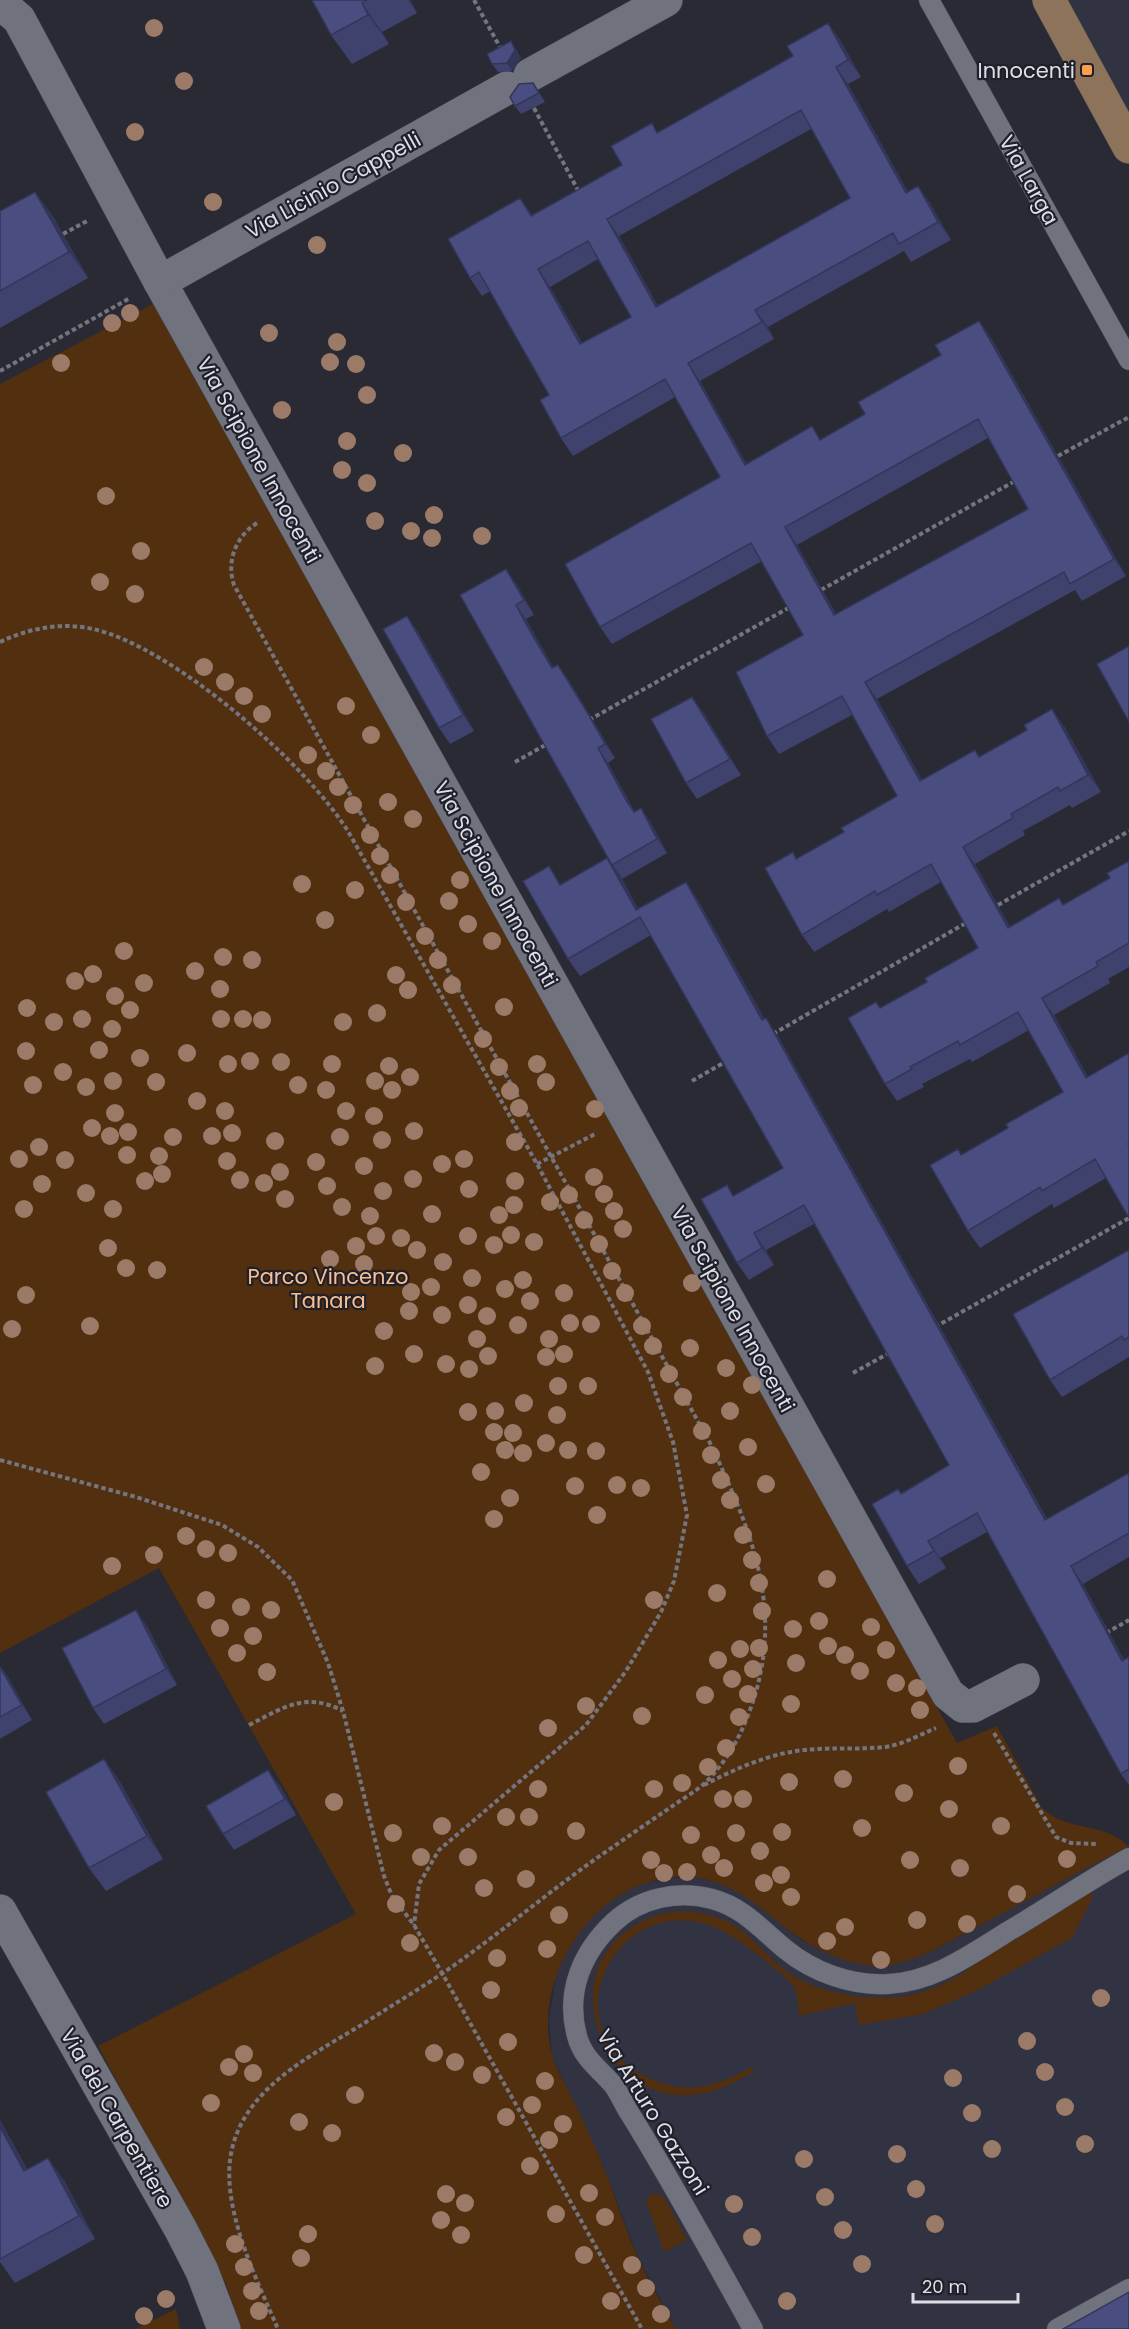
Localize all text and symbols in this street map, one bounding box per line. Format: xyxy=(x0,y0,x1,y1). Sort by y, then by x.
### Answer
place label: Innocenti xyxy=(977,56,1075,85)
marker: Innocenti xyxy=(1080,63,1094,77)
street label: Via Licinio Cappelli xyxy=(240,125,426,245)
street label: Via Larga xyxy=(992,130,1066,230)
street label: Via Scipione Innocenti xyxy=(190,352,328,568)
street label: Via Scipione Innocenti xyxy=(427,776,565,992)
street label: Via Scipione Innocenti xyxy=(664,1201,802,1417)
park label: Parco Vincenzo Tanara xyxy=(248,1262,409,1315)
street label: Via del Carpentiere xyxy=(54,2023,180,2213)
street label: Via Arturo Gazzoni xyxy=(590,2023,716,2201)
scale bar xyxy=(913,2266,1018,2304)
text: 20 m xyxy=(922,2274,967,2299)

